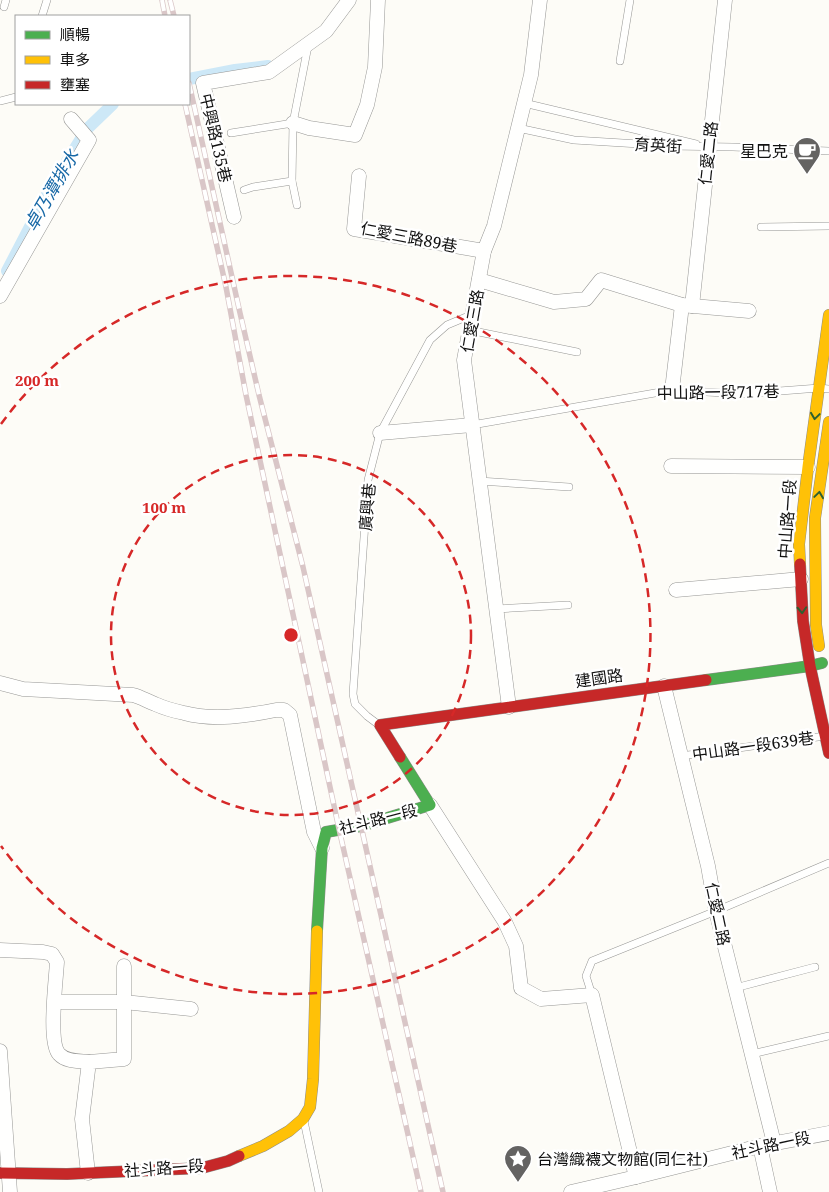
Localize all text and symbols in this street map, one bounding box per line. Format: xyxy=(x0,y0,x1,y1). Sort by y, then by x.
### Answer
legend xyxy=(15,15,190,105)
text: 順暢 xyxy=(60,24,90,44)
text: 車多 xyxy=(60,49,90,69)
text: 壅塞 xyxy=(60,74,90,94)
street label: 中興路135巷 xyxy=(195,91,237,185)
street label: 仁愛二路 xyxy=(694,120,722,186)
street label: 育英街 xyxy=(633,133,683,157)
cafe icon: 星巴克 xyxy=(792,136,822,175)
place label: 星巴克 xyxy=(740,140,788,162)
water label: 卓乃潭排水 xyxy=(18,144,84,235)
street label: 仁愛三路89巷 xyxy=(359,217,459,257)
street label: 仁愛三路 xyxy=(456,288,488,354)
text: 200 m xyxy=(15,370,59,390)
street label: 中山路一段717巷 xyxy=(656,380,780,404)
one-way arrow xyxy=(810,412,821,420)
street label: 中山路一段 xyxy=(773,478,801,560)
street label: 廣興巷 xyxy=(354,482,380,532)
one-way arrow xyxy=(813,491,823,500)
text: 100 m xyxy=(142,497,186,517)
one-way arrow xyxy=(797,606,808,614)
centre of rings xyxy=(282,626,300,644)
street label: 建國路 xyxy=(574,664,624,692)
street label: 中山路一段639巷 xyxy=(691,727,815,765)
street label: 社斗路一段 xyxy=(337,799,419,839)
street label: 仁愛二路 xyxy=(701,880,735,948)
street label: 社斗路一段 xyxy=(730,1126,812,1164)
place icon: 台灣織襪文物館(同仁社) xyxy=(503,1144,533,1183)
place label: 台灣織襪文物館(同仁社) xyxy=(537,1148,708,1170)
street label: 社斗路一段 xyxy=(123,1154,205,1182)

